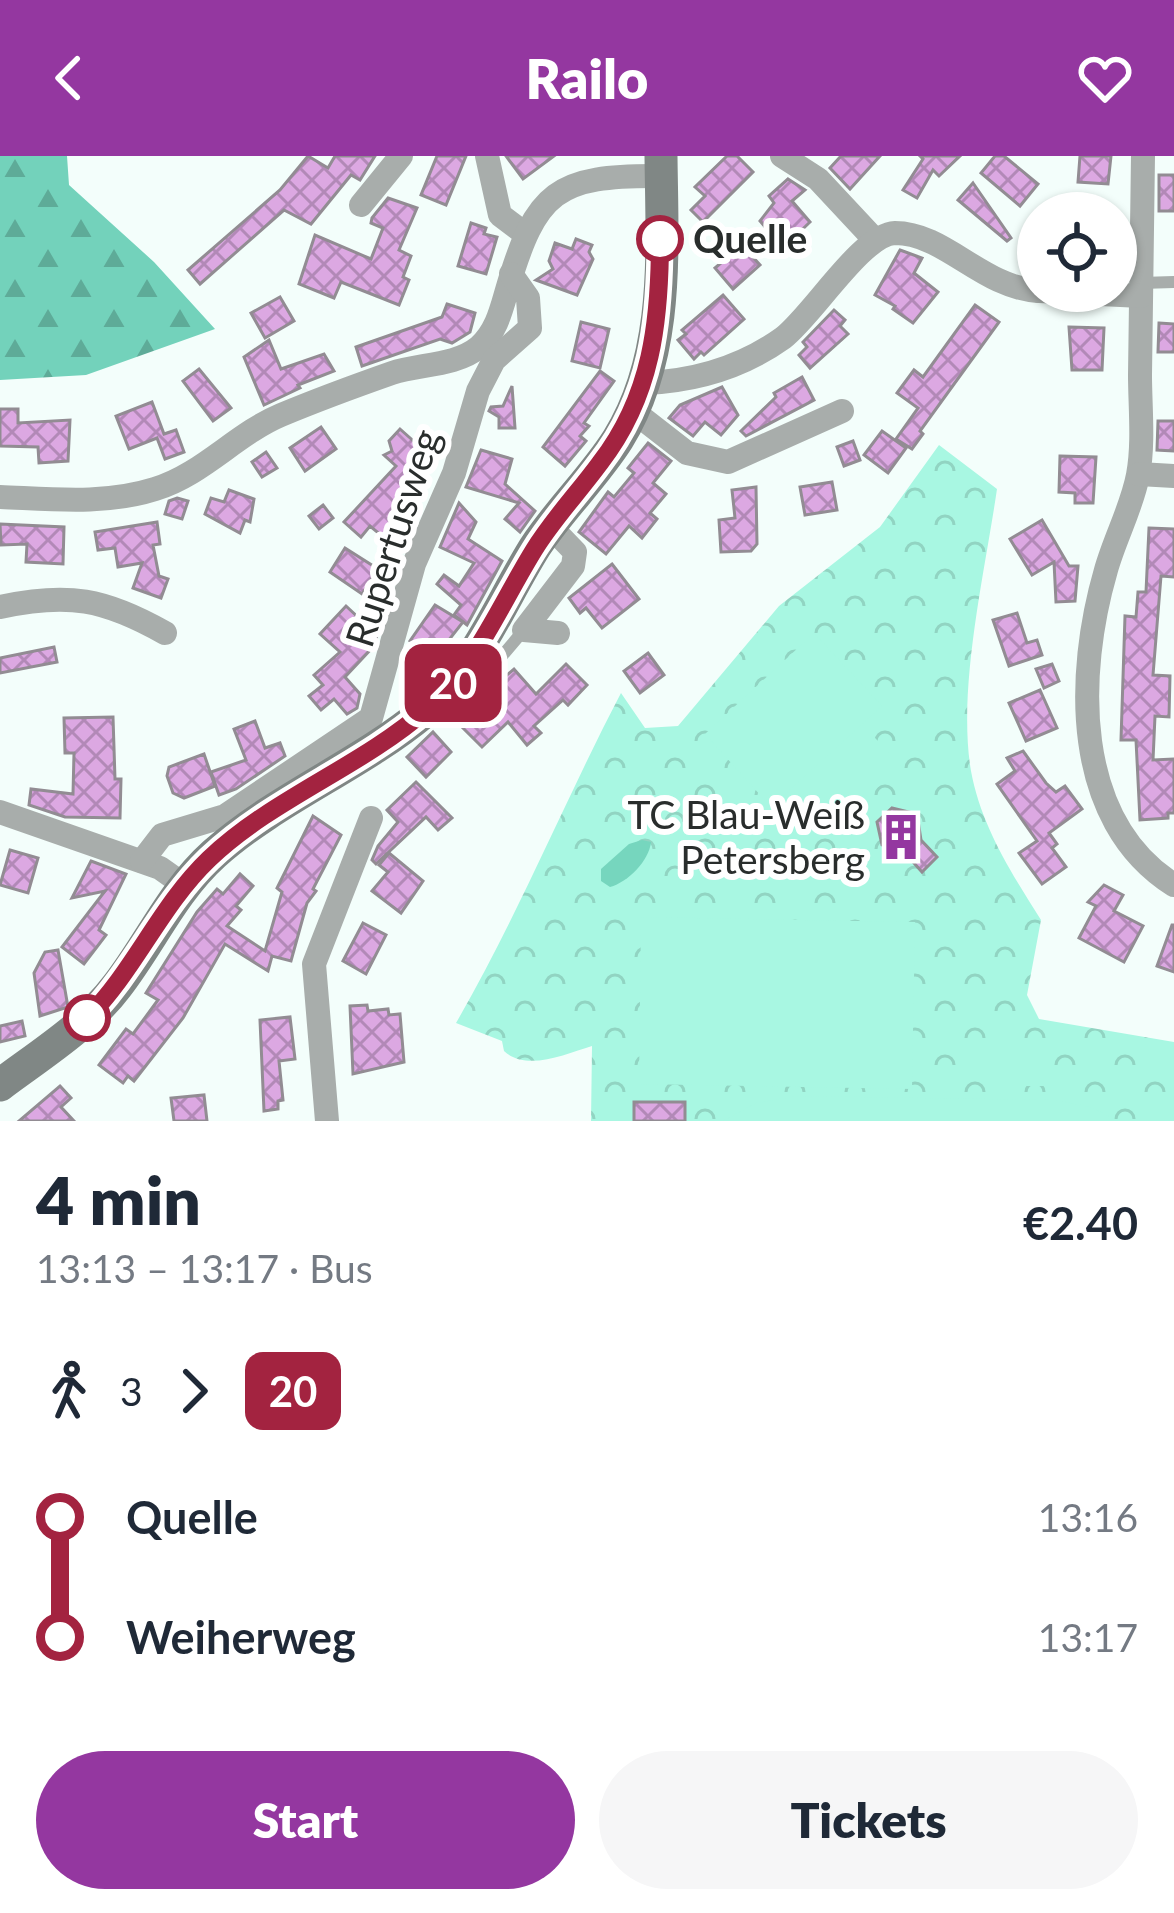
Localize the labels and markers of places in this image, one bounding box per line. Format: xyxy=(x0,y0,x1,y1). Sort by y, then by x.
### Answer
place label: Quelle xyxy=(693,215,807,261)
marker: Quelle xyxy=(638,217,682,261)
place label: TC Blau-Weiß Petersberg xyxy=(627,791,865,882)
building icon: TC Blau-Weiß Petersberg xyxy=(876,812,926,862)
unlabelled marker xyxy=(65,996,109,1040)

